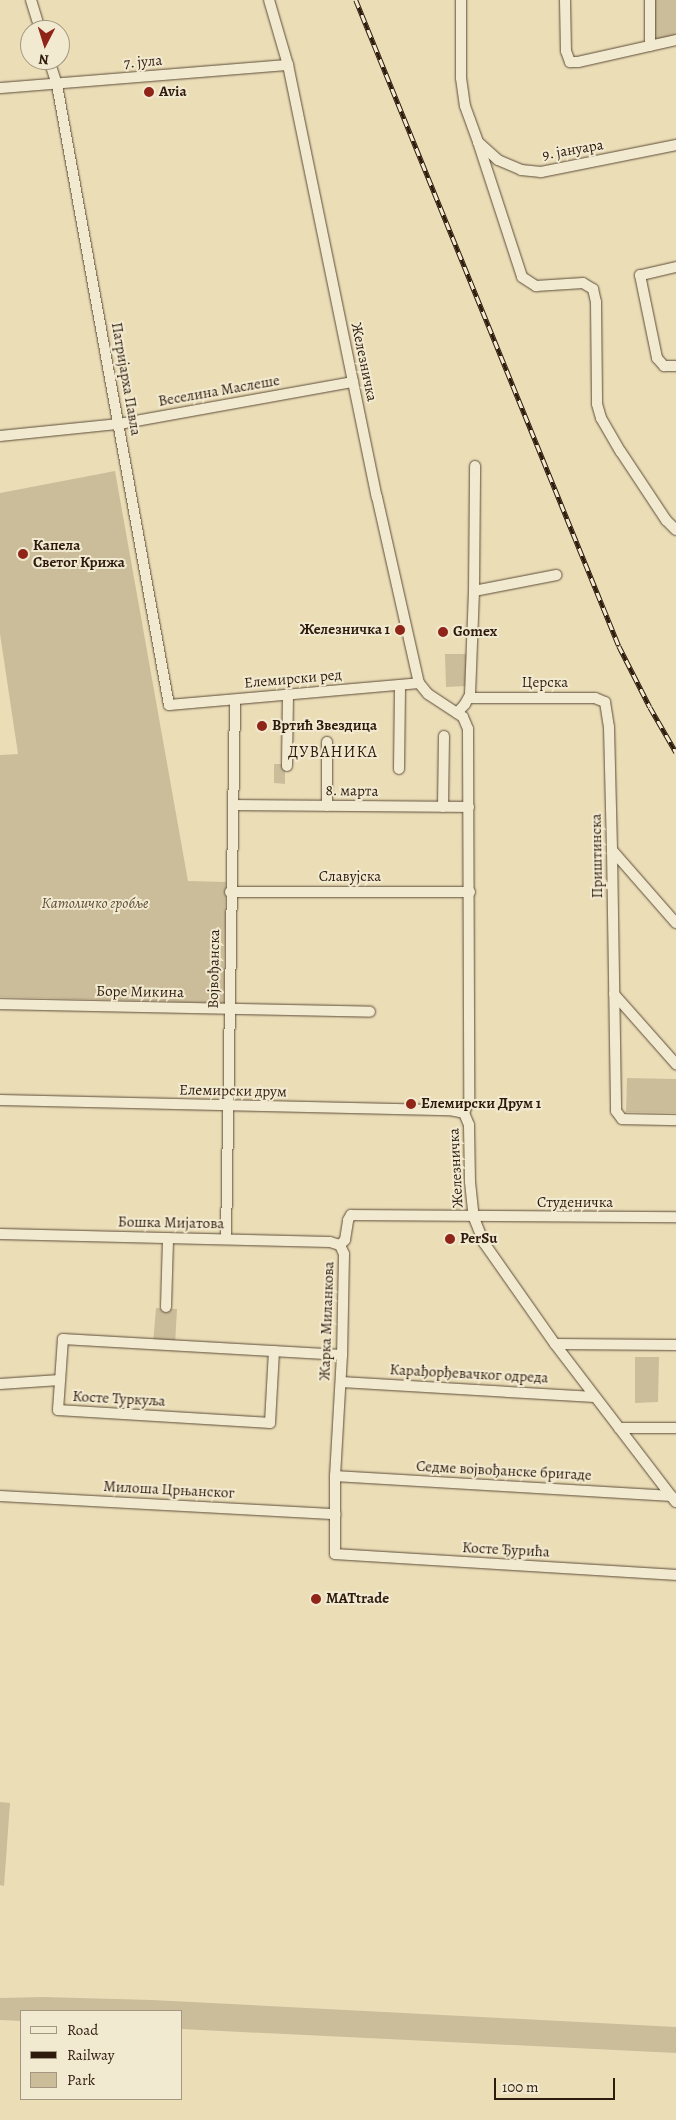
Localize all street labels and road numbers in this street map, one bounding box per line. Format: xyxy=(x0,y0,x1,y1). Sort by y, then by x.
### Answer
street label: 7. јула xyxy=(123,51,163,73)
street label: 9. јануара xyxy=(541,136,605,164)
street label: Патријарха Павла xyxy=(107,321,145,437)
street label: Железничка xyxy=(347,321,381,403)
street label: Веселина Маслеше xyxy=(157,371,281,411)
street label: Елемирски ред xyxy=(243,666,343,692)
street label: Церска xyxy=(522,674,568,692)
street label: 8. марта xyxy=(325,782,379,800)
street label: Приштинска xyxy=(587,814,607,898)
street label: Славујска xyxy=(319,868,381,886)
street label: Војвођанска xyxy=(204,929,224,1009)
street label: Боре Микина xyxy=(96,982,184,1002)
street label: Елемирски друм xyxy=(179,1081,287,1101)
street label: Железничка xyxy=(445,1128,467,1208)
street label: Студеничка xyxy=(537,1194,613,1212)
street label: Бошка Мијатова xyxy=(118,1213,224,1233)
street label: Жарка Миланкова xyxy=(316,1261,338,1381)
street label: Карађорђевачког одреда xyxy=(389,1361,549,1387)
street label: Косте Туркуља xyxy=(72,1388,166,1410)
street label: Седме војвођанске бригаде xyxy=(416,1457,592,1485)
street label: Милоша Црњанског xyxy=(103,1478,235,1502)
street label: Косте Ђурића xyxy=(462,1539,550,1561)

